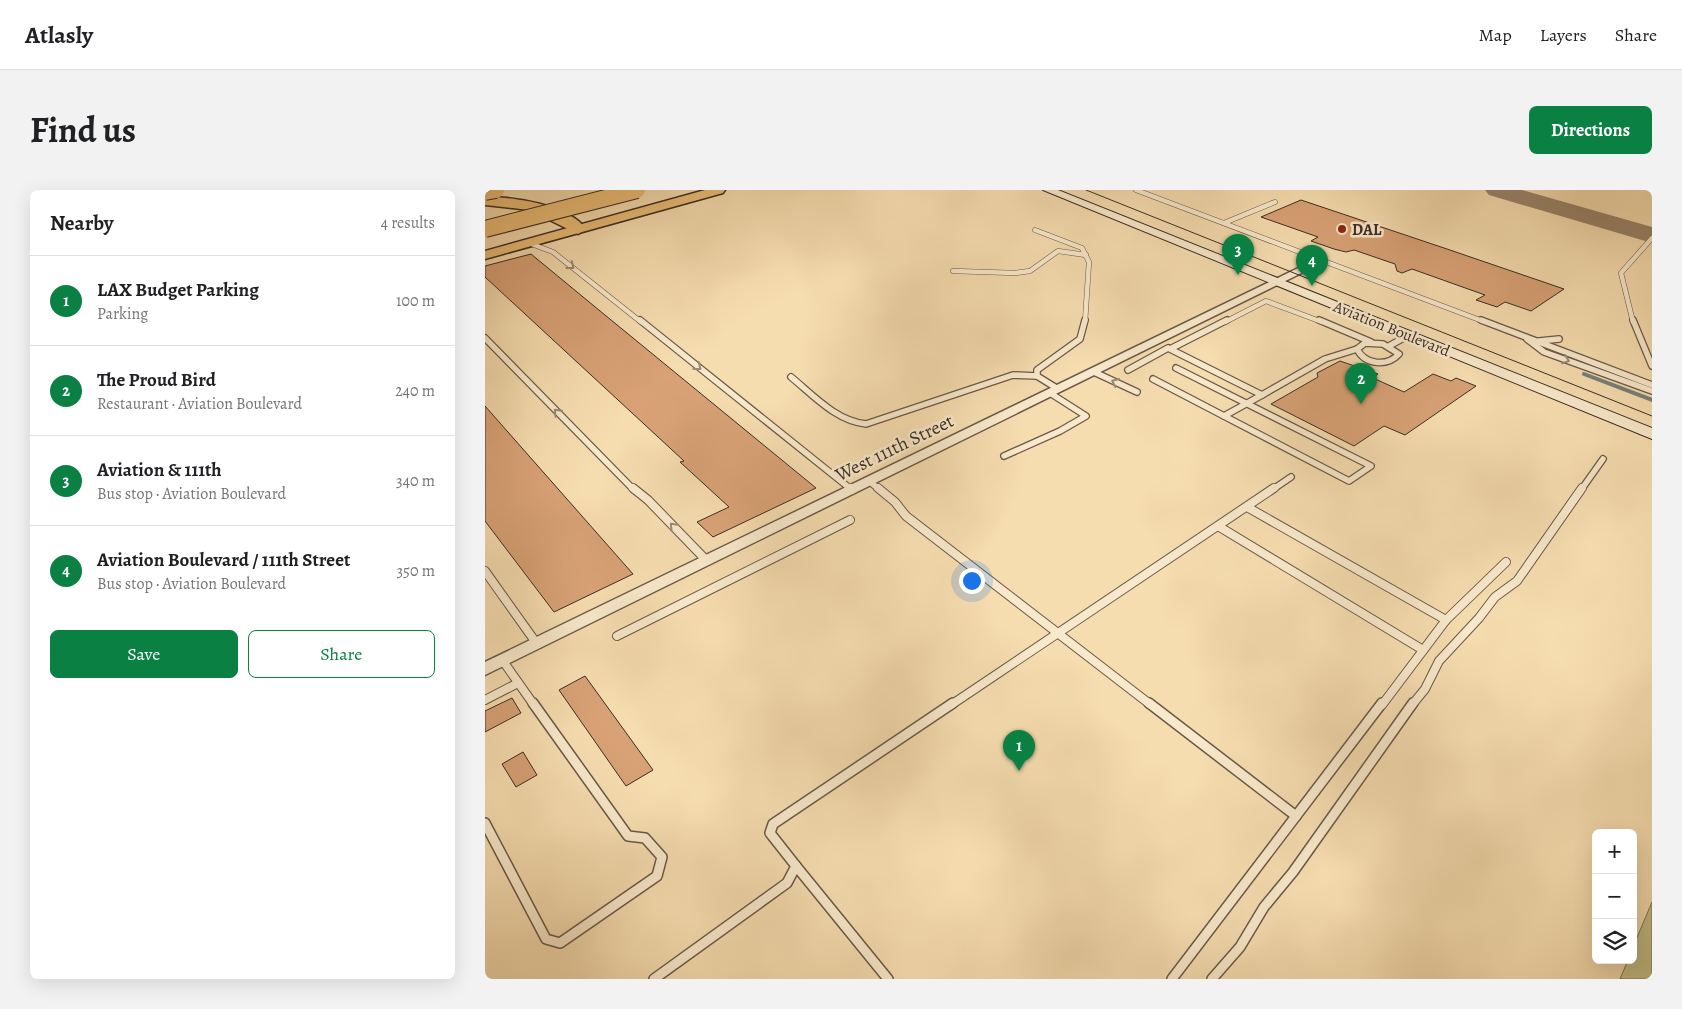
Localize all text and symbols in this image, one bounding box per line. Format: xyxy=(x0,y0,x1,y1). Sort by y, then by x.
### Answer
text: Atlasly xyxy=(25,19,93,51)
text: Map xyxy=(1479,23,1512,47)
text: Layers xyxy=(1540,23,1587,47)
text: Share xyxy=(1615,23,1657,47)
text: Find us xyxy=(30,106,136,154)
button: Directions xyxy=(1529,106,1652,154)
text: Nearby xyxy=(50,209,113,237)
text: 4 results xyxy=(381,212,435,234)
place label: DAL xyxy=(1352,219,1382,241)
marker: DAL xyxy=(1336,223,1348,235)
pin: 3 xyxy=(1222,234,1254,275)
pin: 4 xyxy=(1296,245,1328,286)
one-way arrow xyxy=(565,260,574,268)
text: LAX Budget Parking xyxy=(97,277,259,303)
text: 1 xyxy=(63,290,69,312)
text: 100 m xyxy=(396,290,435,312)
street label: Aviation Boulevard xyxy=(1329,295,1454,362)
text: Parking xyxy=(97,303,148,325)
one-way arrow xyxy=(1561,354,1569,364)
one-way arrow xyxy=(692,362,701,370)
pin: 2 xyxy=(1345,363,1377,404)
text: The Proud Bird xyxy=(97,367,216,393)
one-way arrow xyxy=(1111,378,1120,388)
text: 2 xyxy=(62,380,70,402)
text: 240 m xyxy=(395,380,435,402)
text: Restaurant · Aviation Boulevard xyxy=(97,393,302,415)
street label: West 111th Street xyxy=(830,408,958,488)
one-way arrow xyxy=(554,409,563,418)
text: Aviation & 111th xyxy=(97,457,222,483)
text: 3 xyxy=(63,470,69,492)
text: 340 m xyxy=(396,470,435,492)
text: Bus stop · Aviation Boulevard xyxy=(97,483,286,505)
one-way arrow xyxy=(670,522,679,531)
text: Aviation Boulevard / 111th Street xyxy=(97,547,350,573)
text: 4 xyxy=(62,560,70,582)
text: 350 m xyxy=(396,560,435,582)
your location xyxy=(959,568,985,594)
text: Bus stop · Aviation Boulevard xyxy=(97,573,286,595)
button: Save xyxy=(50,630,238,678)
button: Share xyxy=(248,630,435,678)
pin: 1 xyxy=(1003,730,1035,771)
map controls xyxy=(1592,829,1637,964)
button: + xyxy=(1592,829,1637,874)
button: − xyxy=(1592,874,1637,919)
button: layers xyxy=(1592,919,1637,964)

